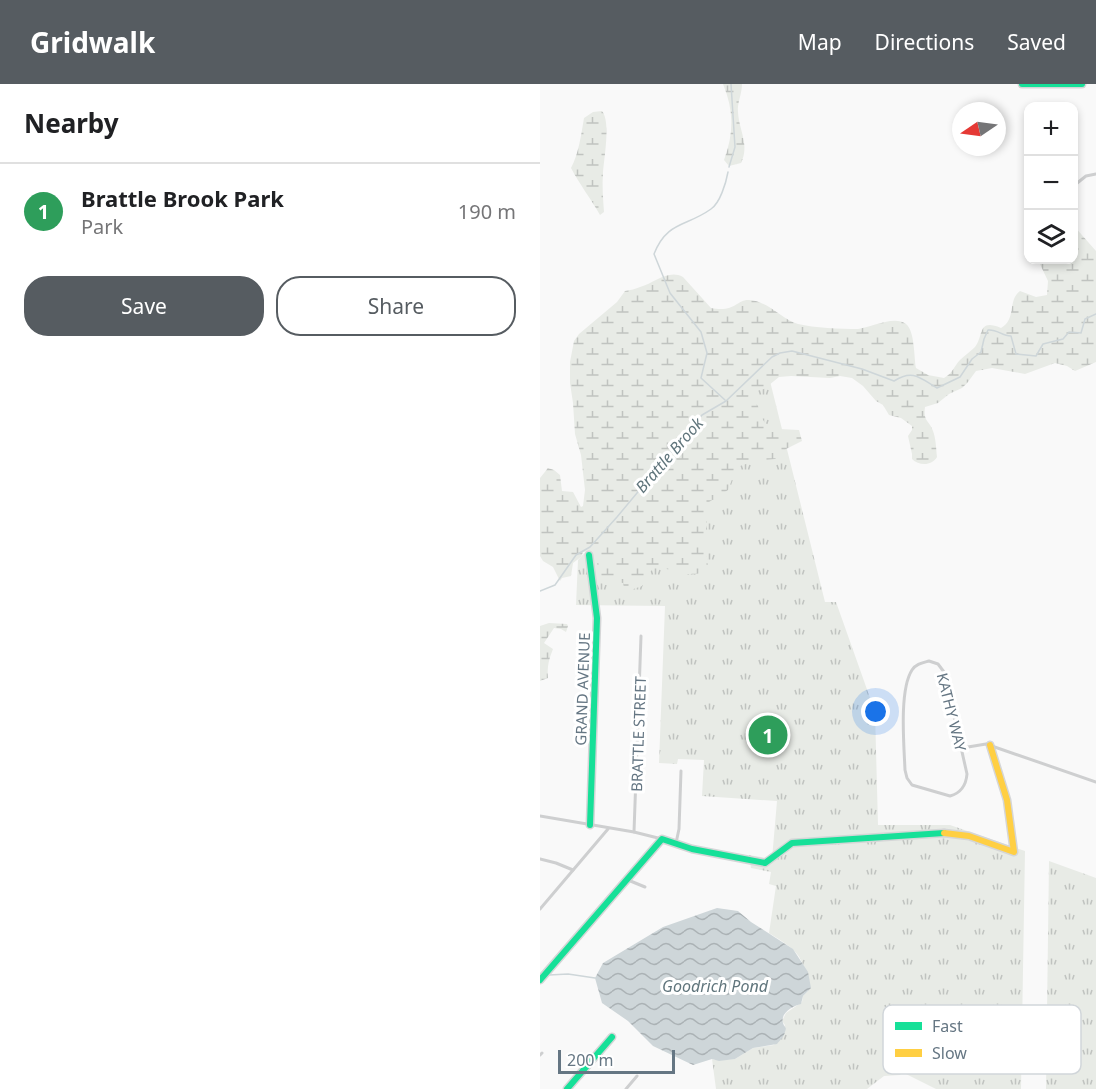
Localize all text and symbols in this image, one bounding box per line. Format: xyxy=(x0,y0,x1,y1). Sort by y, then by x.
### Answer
text: Gridwalk xyxy=(30,23,155,61)
text: Map xyxy=(798,28,842,56)
text: Directions xyxy=(875,28,974,56)
text: Saved xyxy=(1007,28,1066,56)
north arrow xyxy=(952,102,1006,156)
map controls xyxy=(1024,102,1078,264)
button: + xyxy=(1024,102,1078,156)
text: Nearby xyxy=(24,105,119,141)
button: − xyxy=(1024,156,1078,210)
text: Brattle Brook Park xyxy=(81,183,284,213)
text: 1 xyxy=(38,198,49,225)
text: 190 m xyxy=(458,198,516,225)
button: layers xyxy=(1024,210,1078,264)
text: Park xyxy=(81,213,123,240)
button: Save xyxy=(24,276,264,336)
button: Share xyxy=(276,276,516,336)
water label: Brattle Brook xyxy=(630,412,709,497)
street label: GRAND AVENUE xyxy=(570,632,594,746)
street label: KATHY WAY xyxy=(933,671,972,754)
street label: BRATTLE STREET xyxy=(626,675,650,792)
your location xyxy=(861,697,890,726)
pin: 1 xyxy=(748,712,788,758)
water label: Goodrich Pond xyxy=(662,975,769,997)
legend xyxy=(883,1005,1081,1074)
text: Fast xyxy=(932,1015,963,1037)
text: Slow xyxy=(932,1042,967,1064)
scale bar xyxy=(558,1047,675,1074)
text: 200 m xyxy=(567,1049,614,1071)

